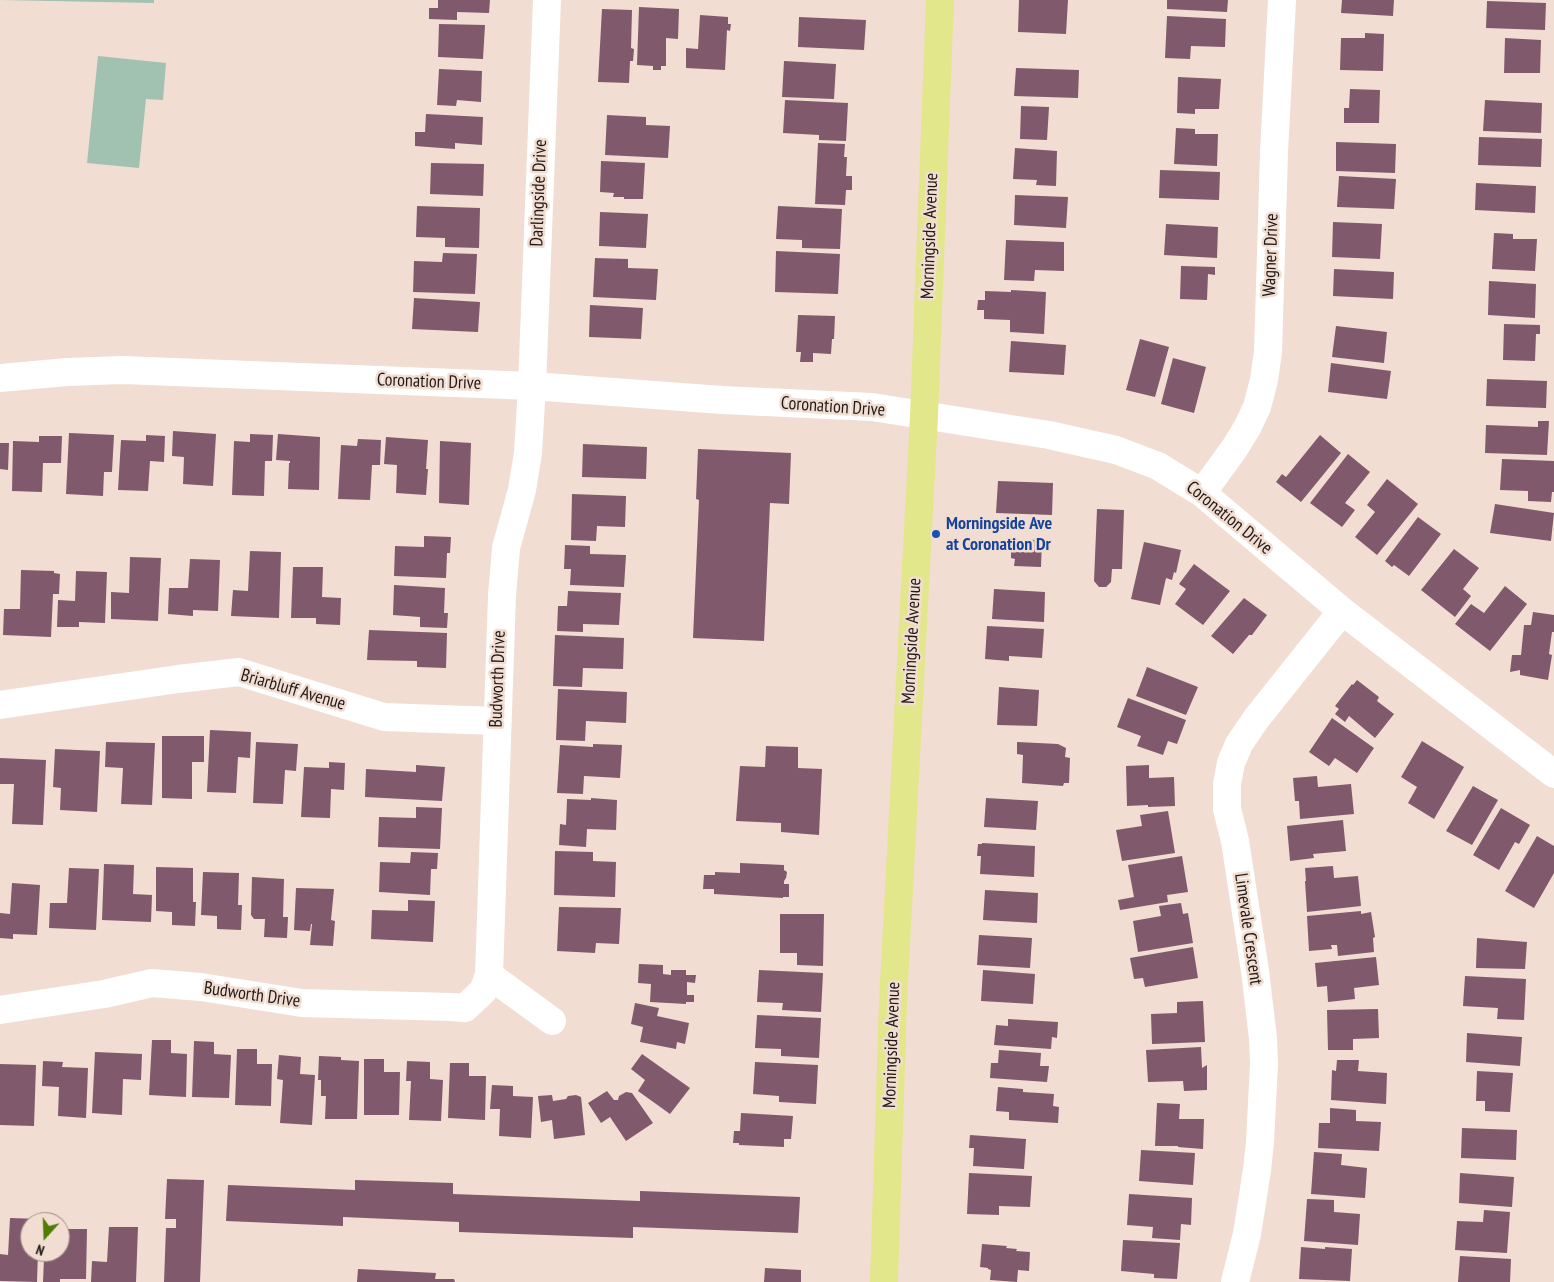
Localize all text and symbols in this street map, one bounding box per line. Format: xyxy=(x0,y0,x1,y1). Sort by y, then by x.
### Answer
street label: Darlingside Drive xyxy=(526,139,552,247)
street label: Morningside Avenue xyxy=(917,173,943,299)
street label: Wagner Drive xyxy=(1259,213,1283,297)
street label: Coronation Drive xyxy=(376,369,482,395)
street label: Coronation Drive xyxy=(780,393,886,421)
street label: Coronation Drive xyxy=(1182,477,1276,559)
place label: Morningside Ave at Coronation Dr xyxy=(946,513,1052,556)
marker: Morningside Ave at Coronation Dr xyxy=(930,528,942,540)
street label: Morningside Avenue xyxy=(898,577,926,705)
street label: Budworth Drive xyxy=(486,630,510,728)
street label: Briarbluff Avenue xyxy=(238,665,348,715)
street label: Limevale Crescent xyxy=(1229,872,1267,986)
street label: Budworth Drive xyxy=(202,978,302,1012)
street label: Morningside Avenue xyxy=(879,982,905,1108)
north arrow xyxy=(20,1212,70,1262)
text: N xyxy=(34,1240,47,1260)

